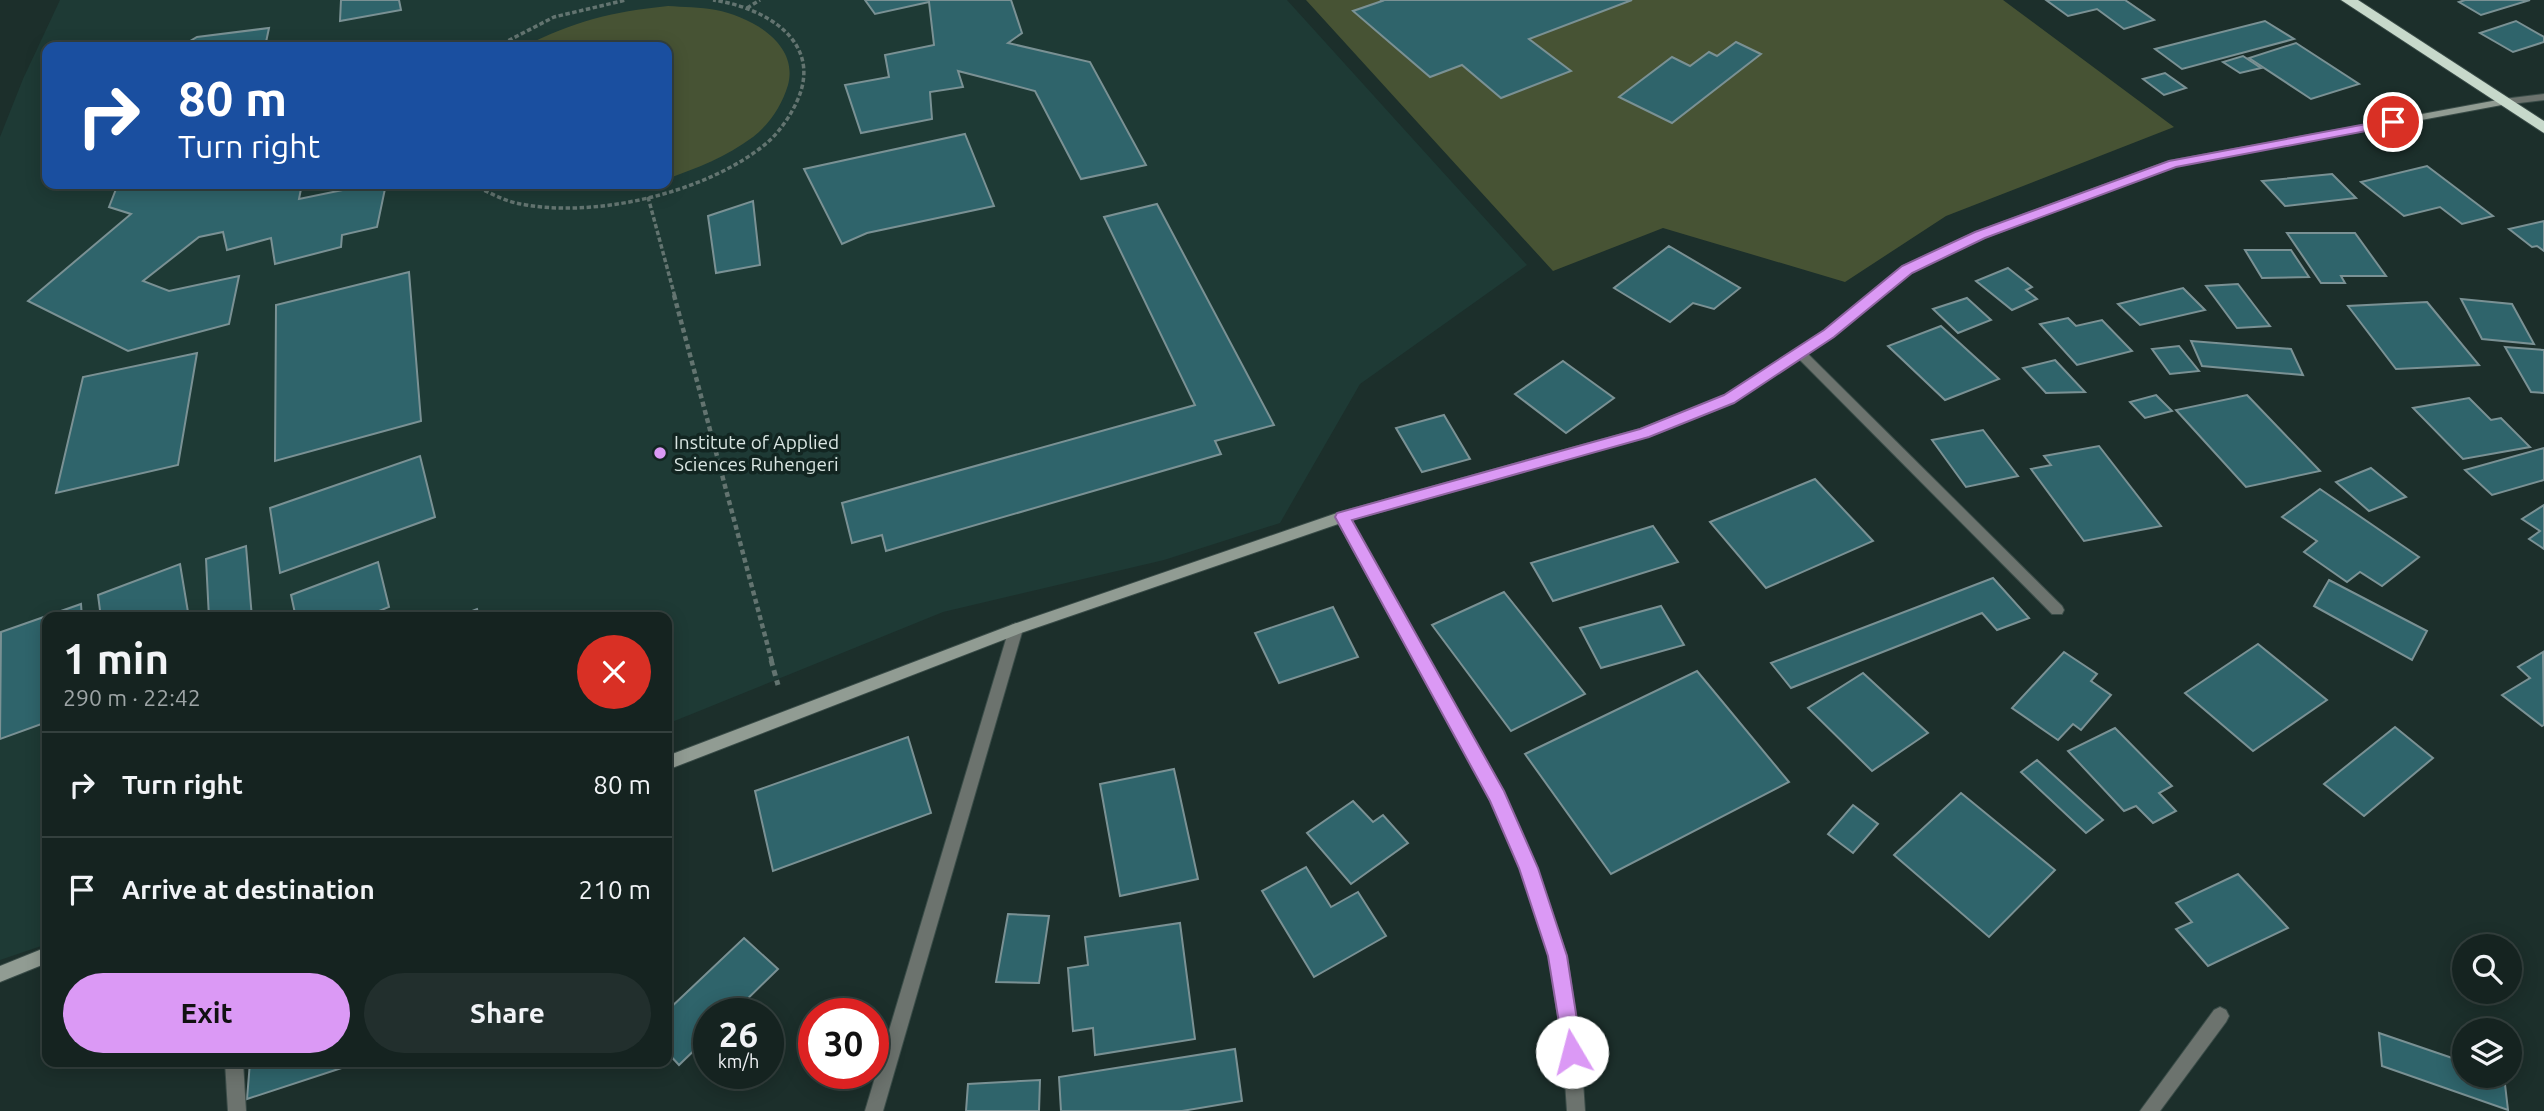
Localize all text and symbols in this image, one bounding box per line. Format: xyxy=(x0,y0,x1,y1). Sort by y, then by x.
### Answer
icon: right xyxy=(63,70,154,161)
text: 80 m xyxy=(178,70,287,125)
pin xyxy=(2363,92,2423,152)
icon: arrive xyxy=(2374,103,2412,141)
text: Turn right xyxy=(178,128,320,164)
place label: Institute of Applied Sciences Ruhengeri xyxy=(674,431,839,475)
marker: Institute of Applied Sciences Ruhengeri xyxy=(652,445,668,461)
text: 1 min xyxy=(63,635,169,682)
button: close xyxy=(577,635,651,709)
text: 290 m · 22:42 xyxy=(63,685,201,710)
icon: right xyxy=(63,766,101,804)
text: Turn right xyxy=(122,770,243,799)
text: 80 m xyxy=(593,770,651,799)
icon: arrive xyxy=(63,871,101,909)
text: Arrive at destination xyxy=(122,875,375,904)
text: 210 m xyxy=(579,875,651,904)
map controls xyxy=(2452,934,2522,1088)
button: search xyxy=(2452,934,2522,1004)
button: Exit xyxy=(63,973,350,1053)
button: Share xyxy=(364,973,651,1053)
speed limit sign: 30 xyxy=(798,998,889,1089)
text: 26 xyxy=(719,1014,758,1054)
position arrow xyxy=(1535,1015,1609,1089)
button: layers xyxy=(2452,1018,2522,1088)
text: km/h xyxy=(718,1051,759,1071)

